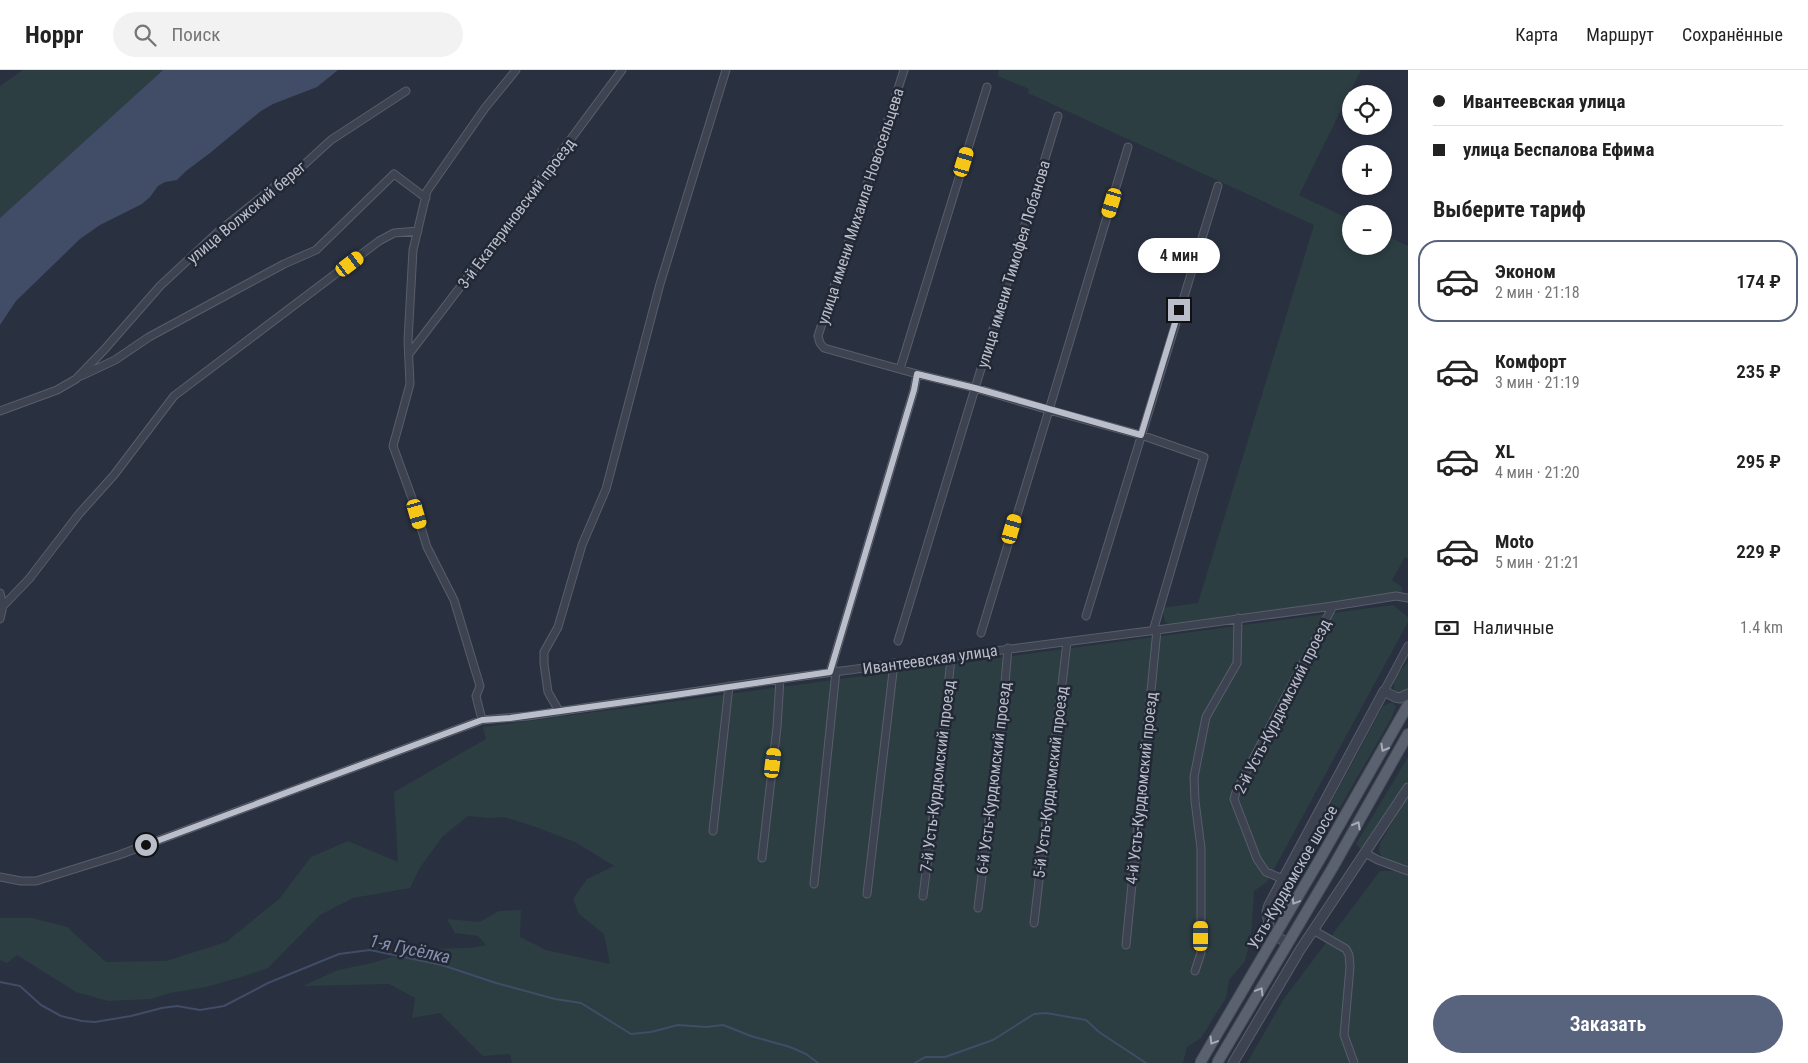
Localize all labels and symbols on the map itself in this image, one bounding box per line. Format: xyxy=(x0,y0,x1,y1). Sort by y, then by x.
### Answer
street label: улица имени Михаила Новосельцева xyxy=(813,86,908,327)
street label: 3-й Екатериновский проезд xyxy=(454,134,579,292)
car xyxy=(952,145,975,179)
street label: улица Волжский берег xyxy=(183,157,310,268)
street label: улица имени Тимофея Лобанова xyxy=(973,158,1054,370)
car xyxy=(1100,186,1123,220)
callout: 4 мин xyxy=(1138,238,1220,272)
car xyxy=(333,249,366,279)
route end xyxy=(1168,299,1190,321)
car xyxy=(405,498,428,530)
car xyxy=(1000,513,1023,545)
street label: 2-й Усть-Курдюмский проезд xyxy=(1230,615,1335,797)
street label: Ивантеевская улица xyxy=(861,641,999,678)
street label: 7-й Усть-Курдюмский проезд xyxy=(916,679,959,873)
street label: 6-й Усть-Курдюмский проезд xyxy=(972,681,1015,875)
street label: 5-й Усть-Курдюмский проезд xyxy=(1029,685,1072,879)
street label: 4-й Усть-Курдюмский проезд xyxy=(1122,690,1161,885)
one-way arrow xyxy=(1381,742,1391,751)
car xyxy=(763,747,782,779)
street label: Усть-Курдюмское шоссе xyxy=(1243,802,1341,953)
one-way arrow xyxy=(1351,821,1361,830)
route start xyxy=(135,834,157,856)
one-way arrow xyxy=(1292,895,1302,904)
car xyxy=(1193,921,1208,951)
water label: 1-я Гусёлка xyxy=(368,930,452,967)
one-way arrow xyxy=(1253,987,1263,996)
one-way arrow xyxy=(1209,1035,1219,1044)

